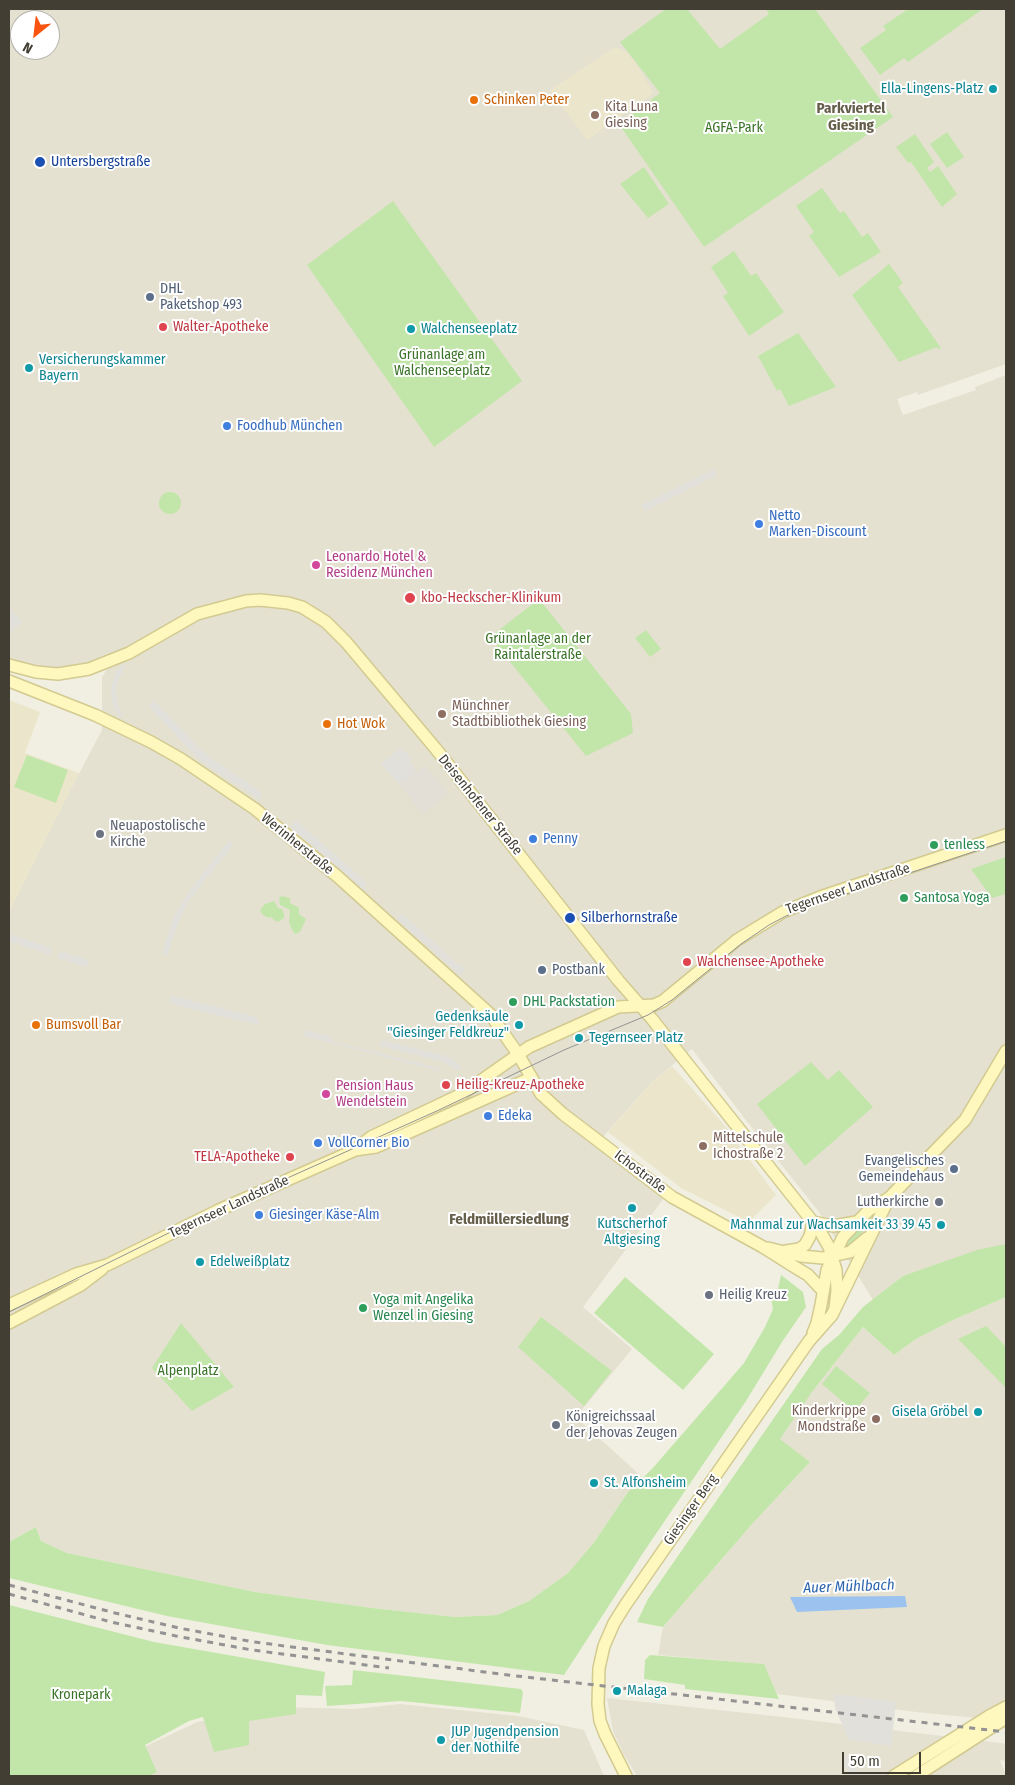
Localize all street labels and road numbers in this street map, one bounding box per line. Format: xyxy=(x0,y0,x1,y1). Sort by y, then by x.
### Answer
street label: Deisenhofener Straße xyxy=(434,751,526,859)
street label: Werinherstraße xyxy=(257,810,337,878)
street label: Tegernseer Landstraße xyxy=(784,860,912,918)
street label: Ichostraße xyxy=(611,1147,669,1197)
street label: Tegernseer Landstraße xyxy=(166,1172,292,1242)
street label: Giesinger Berg xyxy=(660,1471,722,1549)

